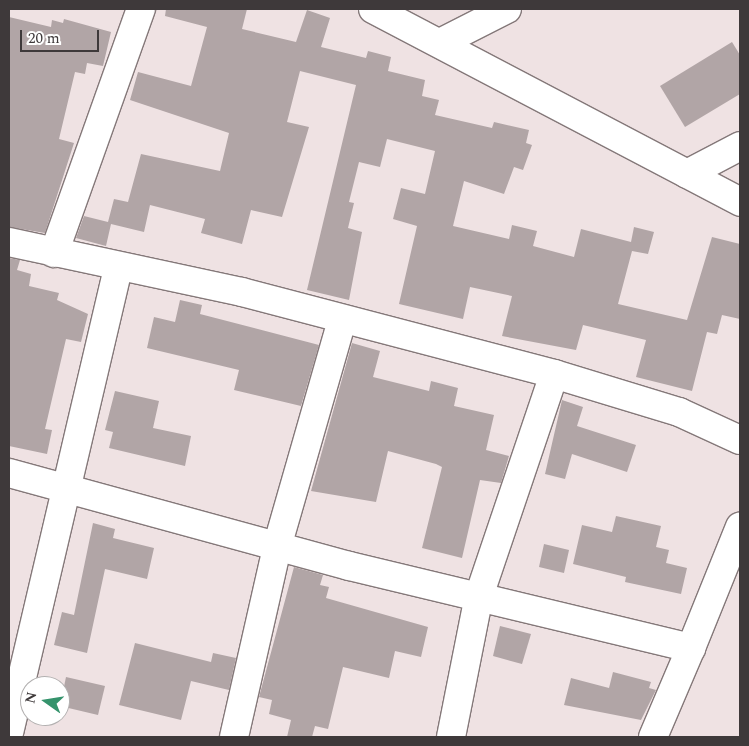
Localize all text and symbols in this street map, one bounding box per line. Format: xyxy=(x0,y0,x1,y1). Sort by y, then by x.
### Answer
scale bar xyxy=(22,20,101,52)
text: 20 m xyxy=(28,27,60,50)
north arrow xyxy=(20,676,70,726)
text: N xyxy=(19,690,42,706)

